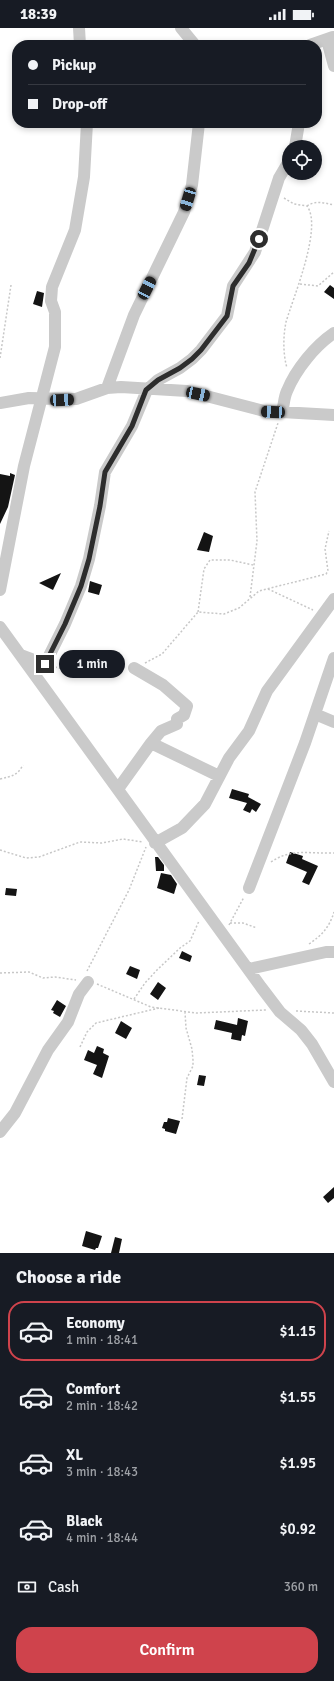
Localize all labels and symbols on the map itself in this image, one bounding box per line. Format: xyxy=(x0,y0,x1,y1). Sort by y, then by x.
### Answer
car xyxy=(179,186,197,212)
route start xyxy=(250,230,268,248)
car xyxy=(136,275,158,301)
car xyxy=(185,386,211,402)
car xyxy=(50,393,74,407)
car xyxy=(261,405,285,419)
callout: 1 min xyxy=(59,650,125,678)
route end xyxy=(36,655,54,673)

